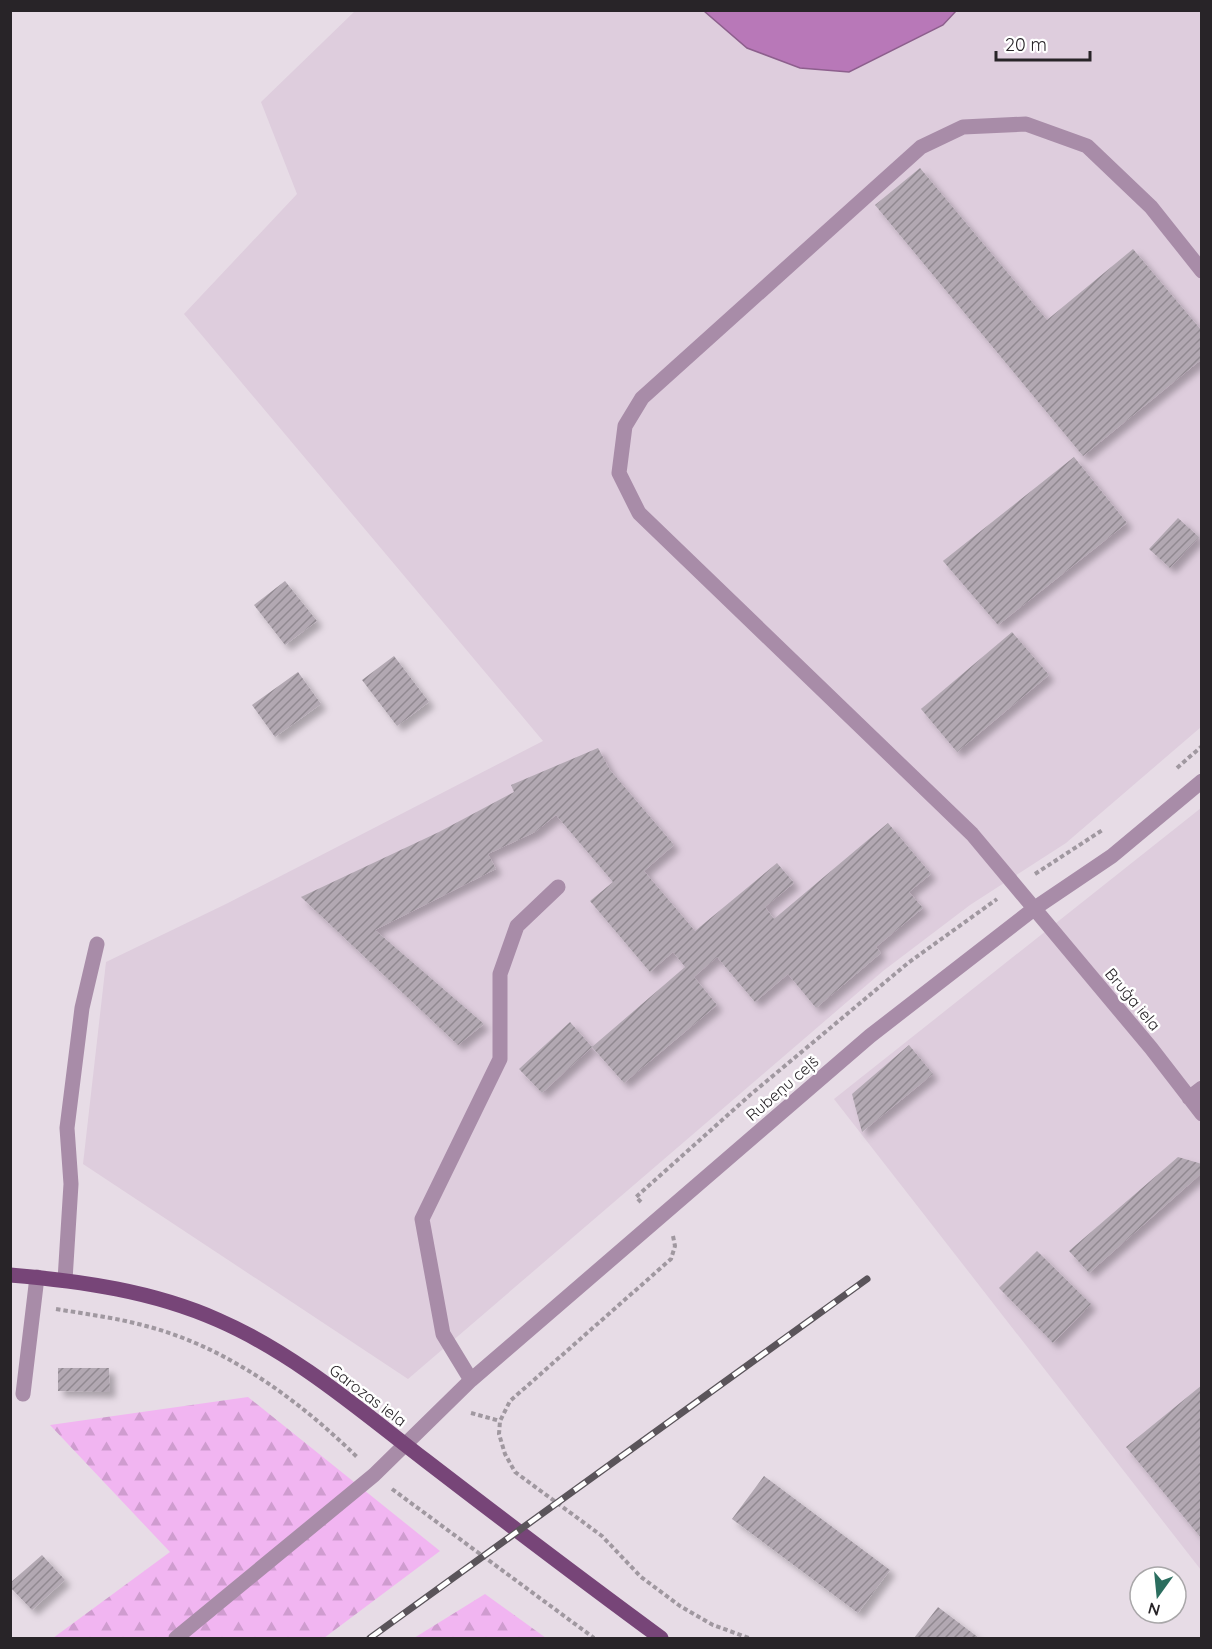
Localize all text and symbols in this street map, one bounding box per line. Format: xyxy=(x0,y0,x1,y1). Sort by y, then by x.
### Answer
scale bar xyxy=(996,24,1090,62)
text: 20 m xyxy=(1005,33,1047,56)
street label: Bruģa iela xyxy=(1101,964,1165,1034)
street label: Rubeņu ceļš xyxy=(742,1051,822,1125)
street label: Garozas iela xyxy=(325,1359,411,1431)
north arrow xyxy=(1128,1565,1188,1625)
text: N xyxy=(1146,1598,1162,1621)

